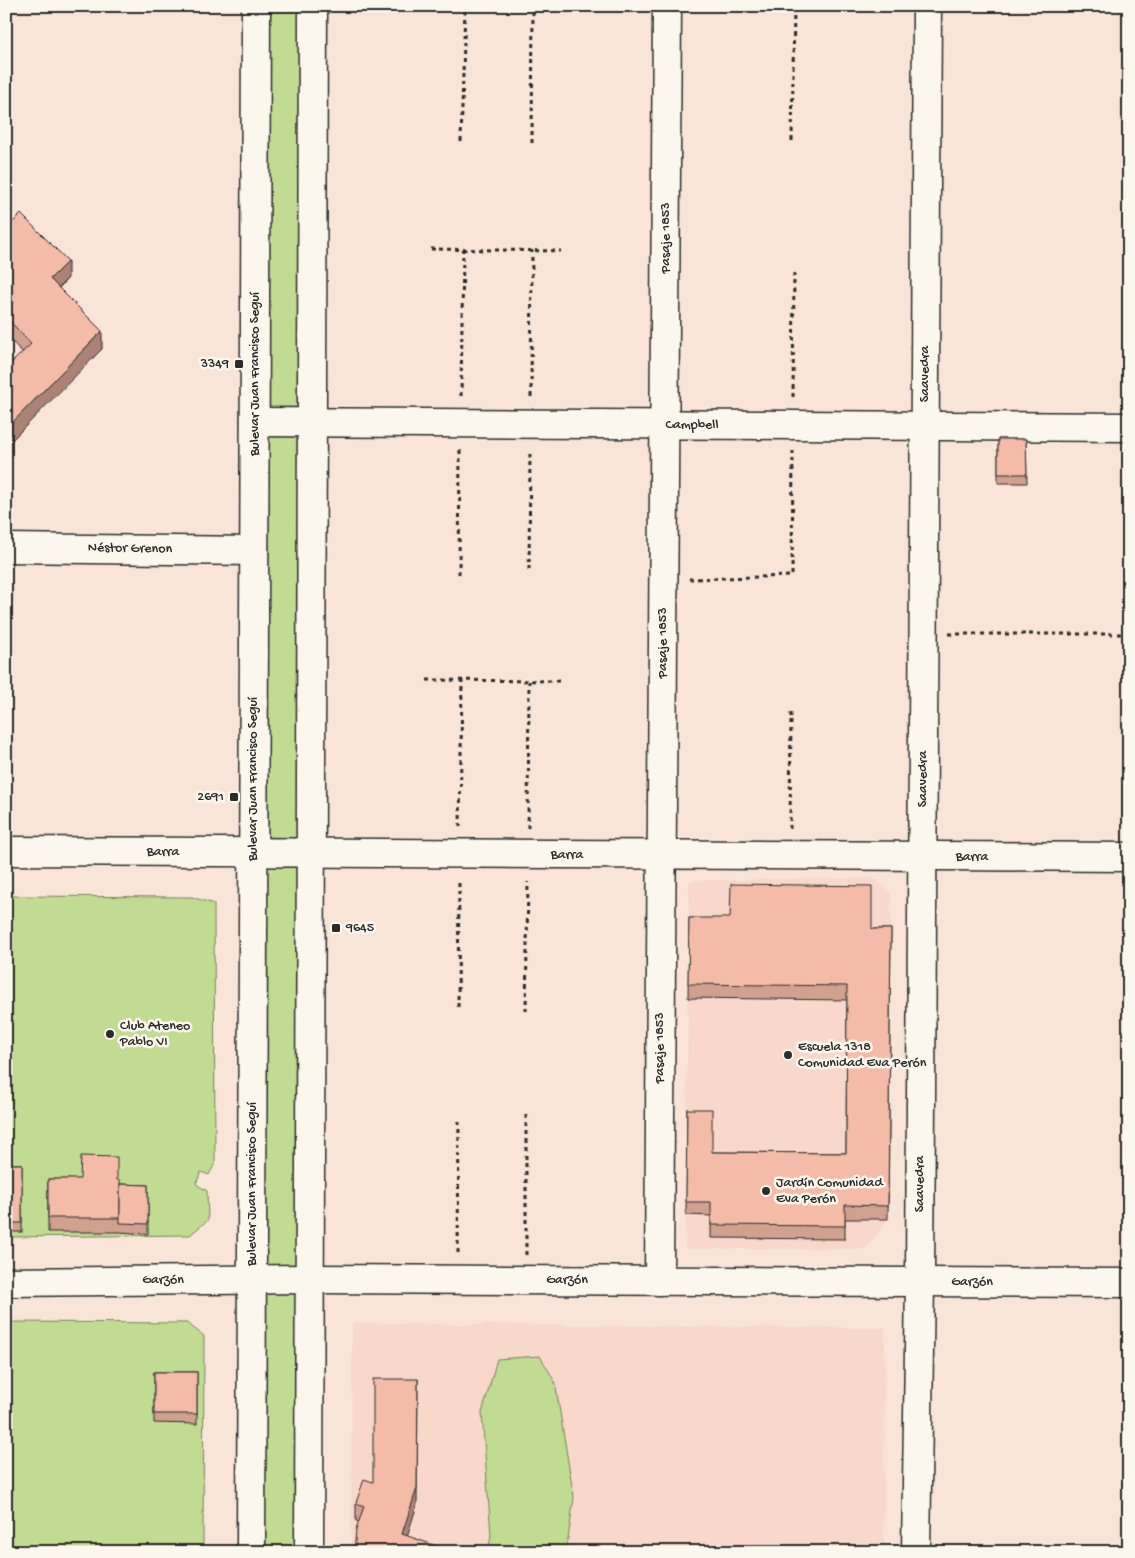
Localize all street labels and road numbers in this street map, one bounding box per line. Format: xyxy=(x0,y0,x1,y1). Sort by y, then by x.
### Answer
street label: Pasaje 1853 xyxy=(658,203,675,275)
street label: Bulevar Juan Francisco Seguí xyxy=(247,291,264,457)
street label: Saavedra xyxy=(917,345,934,402)
street label: Campbell xyxy=(666,417,718,434)
street label: Néstor Grenon xyxy=(88,540,173,558)
street label: Pasaje 1853 xyxy=(655,608,672,680)
street label: Bulevar Juan Francisco Seguí xyxy=(245,696,262,862)
street label: Saavedra xyxy=(915,750,932,807)
street label: Barra xyxy=(146,844,181,861)
street label: Barra xyxy=(550,847,585,864)
street label: Barra xyxy=(955,849,990,866)
street label: Pasaje 1853 xyxy=(652,1013,669,1085)
street label: Bulevar Juan Francisco Seguí xyxy=(244,1101,261,1267)
street label: Saavedra xyxy=(912,1155,929,1212)
street label: Garzón xyxy=(142,1272,184,1289)
street label: Garzón xyxy=(546,1272,588,1289)
street label: Garzón xyxy=(951,1274,993,1291)

